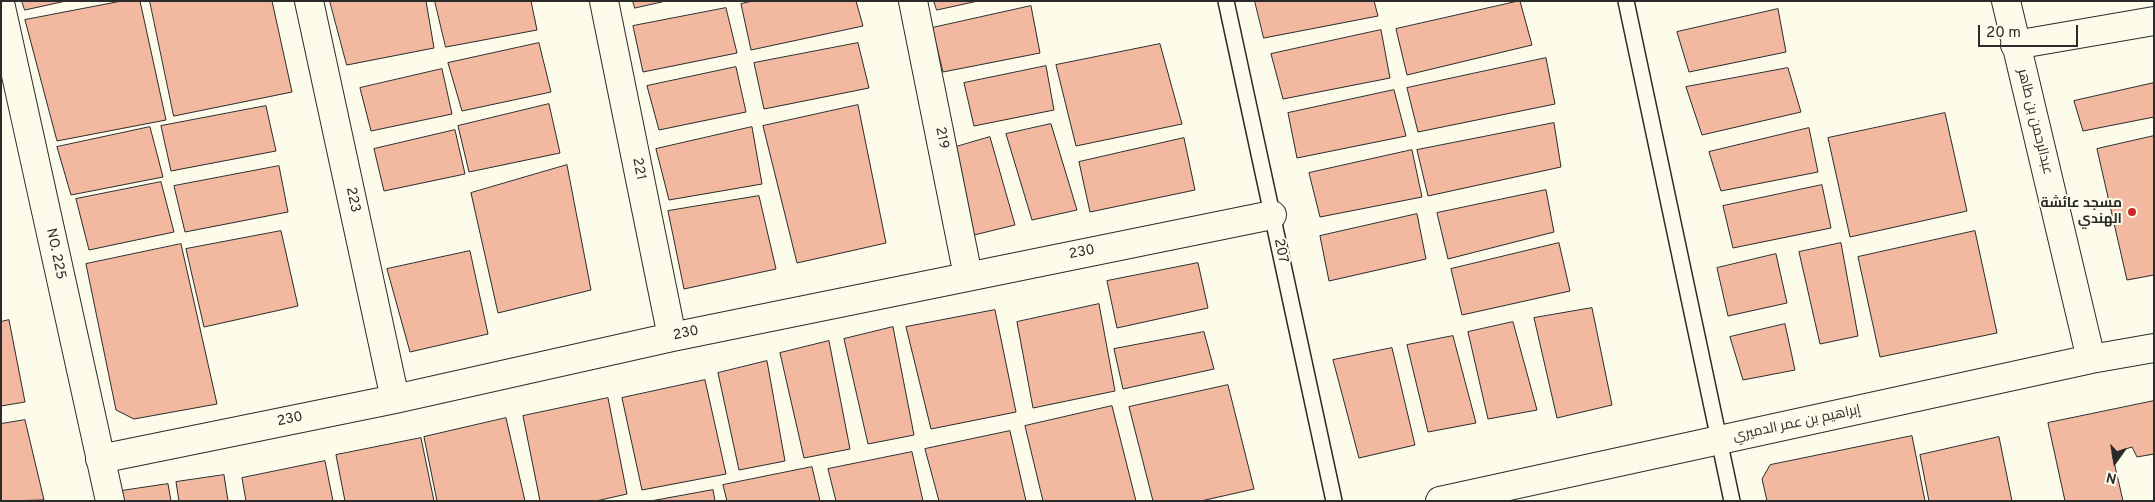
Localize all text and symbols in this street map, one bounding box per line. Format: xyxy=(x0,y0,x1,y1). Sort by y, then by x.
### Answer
scale bar xyxy=(1980,15,2080,47)
text: 20 m xyxy=(1986,24,2021,43)
street label: عبدالرحمن بن طاهر xyxy=(2013,67,2055,177)
street label: 219 xyxy=(931,126,951,150)
street label: 221 xyxy=(628,156,648,182)
street label: 223 xyxy=(341,186,363,214)
place label: مسجد عائشة الهندي xyxy=(2040,196,2122,228)
marker: مسجد عائشة الهندي xyxy=(2126,206,2138,218)
street label: NO. 225 xyxy=(41,227,69,281)
street label: 207 xyxy=(1269,237,1291,265)
street label: 230 xyxy=(1068,242,1096,264)
street label: 230 xyxy=(672,323,700,345)
street label: إبراهيم بن عمر الدميري xyxy=(1732,402,1862,446)
street label: 230 xyxy=(276,409,304,431)
north arrow xyxy=(2090,437,2140,487)
text: N xyxy=(2105,468,2118,487)

